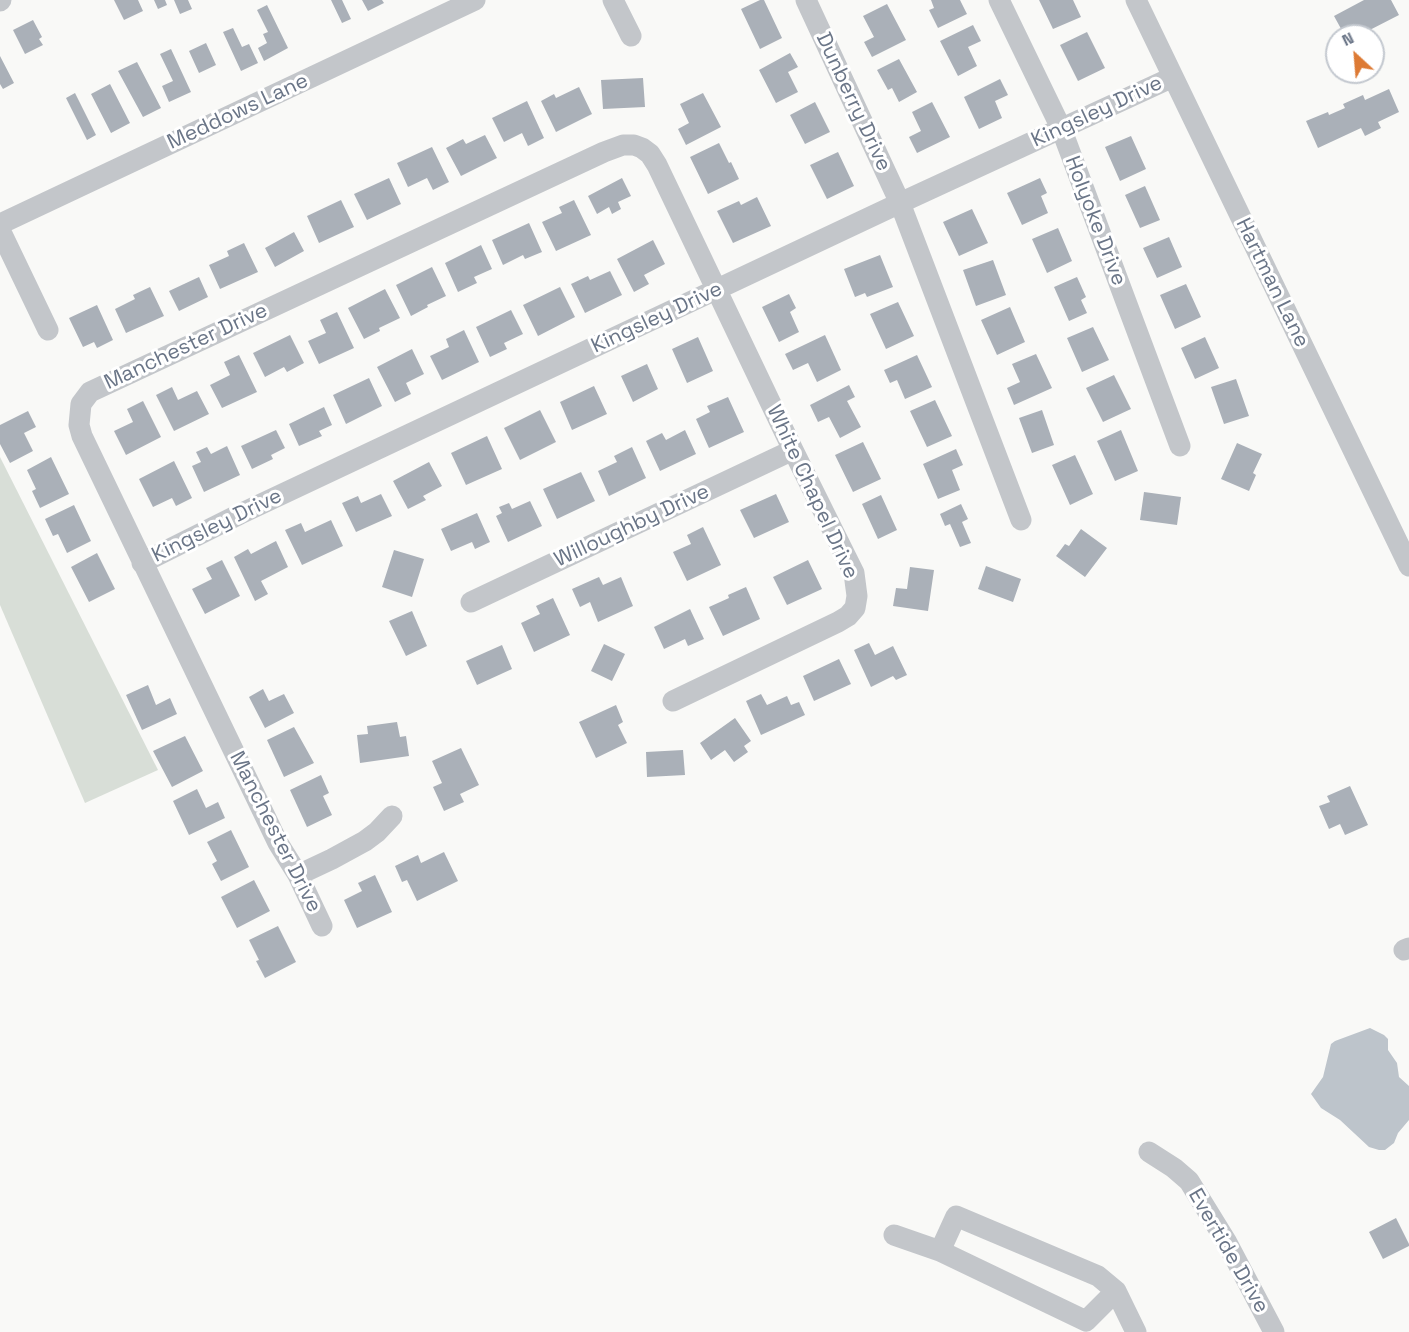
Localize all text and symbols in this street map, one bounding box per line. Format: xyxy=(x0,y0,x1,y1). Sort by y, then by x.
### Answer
north arrow xyxy=(1325,24,1385,84)
text: N xyxy=(1338,27,1357,51)
street label: Dunberry Drive xyxy=(810,29,896,175)
street label: Meddows Lane xyxy=(164,68,312,156)
street label: Kingsley Drive xyxy=(1028,71,1166,153)
street label: Holyoke Drive xyxy=(1059,153,1131,289)
street label: Hartman Lane xyxy=(1230,214,1314,352)
street label: Kingsley Drive xyxy=(588,277,726,359)
street label: Manchester Drive xyxy=(100,298,272,396)
street label: White Chapel Drive xyxy=(761,401,863,583)
street label: Willoughby Drive xyxy=(551,479,713,573)
street label: Kingsley Drive xyxy=(148,484,286,568)
street label: Manchester Drive xyxy=(224,747,326,917)
street label: Evertide Drive xyxy=(1182,1184,1274,1318)

